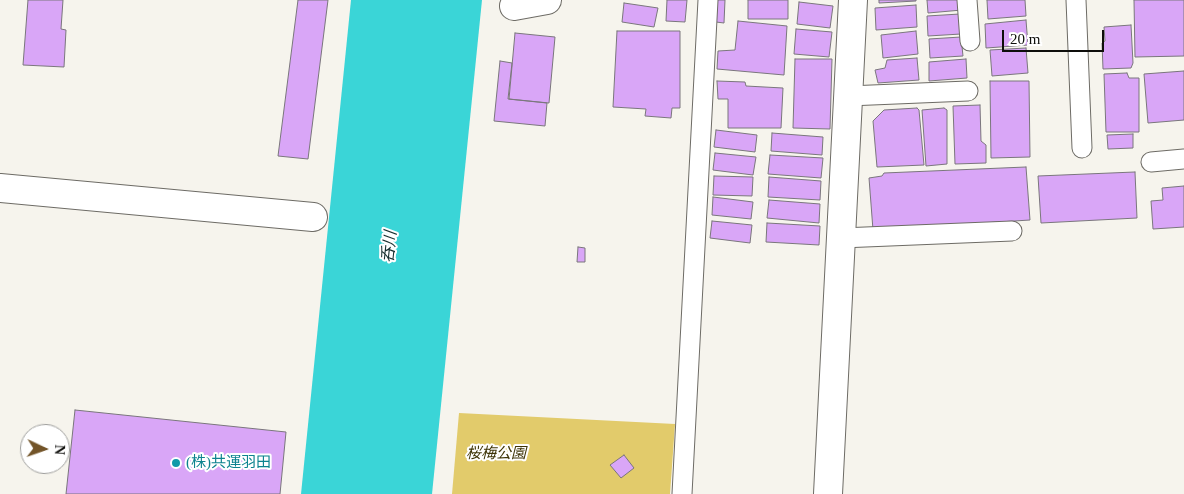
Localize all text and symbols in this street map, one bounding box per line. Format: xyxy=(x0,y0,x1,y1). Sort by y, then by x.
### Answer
scale bar xyxy=(1004,20,1106,52)
text: 20 m xyxy=(1010,31,1040,47)
water label: 呑川 xyxy=(379,230,401,264)
north arrow xyxy=(20,424,70,474)
text: N xyxy=(52,444,67,455)
park label: 桜梅公園 xyxy=(466,445,526,463)
place label: (株)共運羽田 xyxy=(186,454,271,472)
marker: (株)共運羽田 xyxy=(170,457,182,469)

